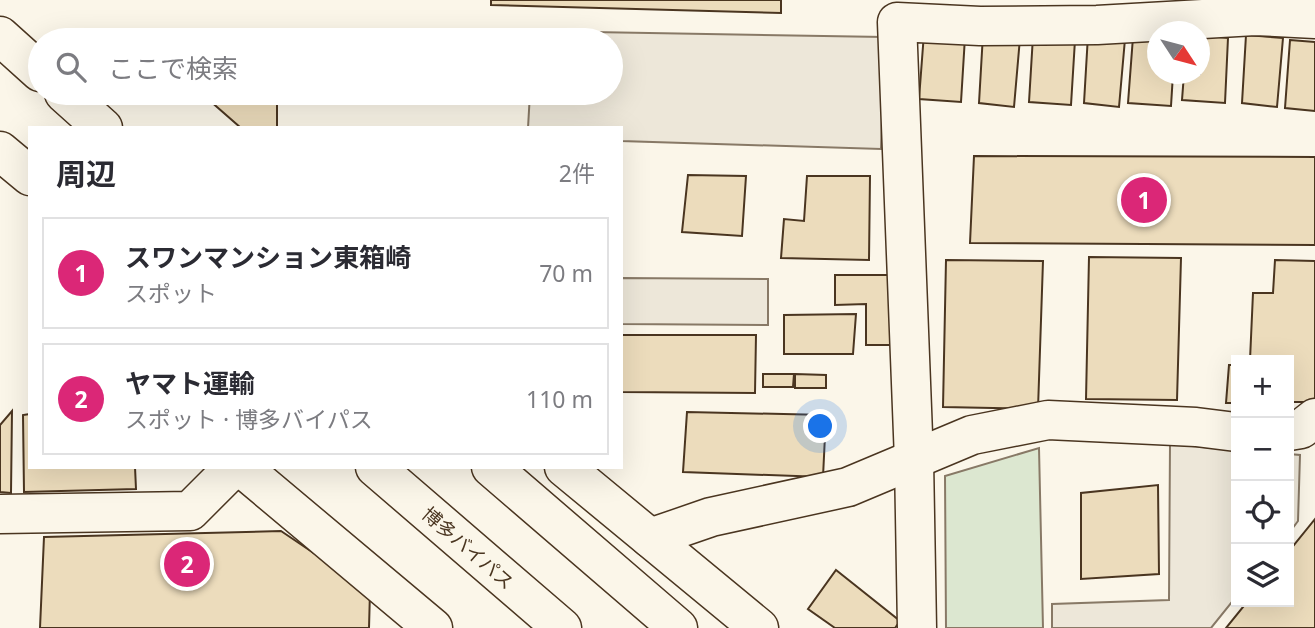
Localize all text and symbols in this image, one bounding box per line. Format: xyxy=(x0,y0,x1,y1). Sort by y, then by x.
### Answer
north arrow xyxy=(1147,21,1210,84)
search box xyxy=(28,28,623,105)
icon: search xyxy=(52,48,90,86)
text: ここで検索 xyxy=(108,50,238,86)
text: 周辺 xyxy=(56,153,116,194)
text: 2件 xyxy=(559,157,595,189)
pin: 1 xyxy=(1121,174,1167,226)
text: スワンマンション東箱崎 xyxy=(125,239,411,275)
text: 1 xyxy=(74,257,88,289)
text: 70 m xyxy=(539,257,593,289)
text: スポット xyxy=(125,277,217,309)
map controls xyxy=(1231,355,1294,607)
button: + xyxy=(1231,355,1294,418)
text: ヤマト運輸 xyxy=(125,365,255,401)
text: 2 xyxy=(74,383,88,415)
text: 110 m xyxy=(526,383,593,415)
text: スポット · 博多バイパス xyxy=(125,403,373,435)
your location xyxy=(803,409,837,443)
button: − xyxy=(1231,418,1294,481)
button: locate xyxy=(1231,481,1294,544)
street label: 博多バイパス xyxy=(417,501,519,595)
pin: 2 xyxy=(164,538,210,590)
button: layers xyxy=(1231,544,1294,607)

